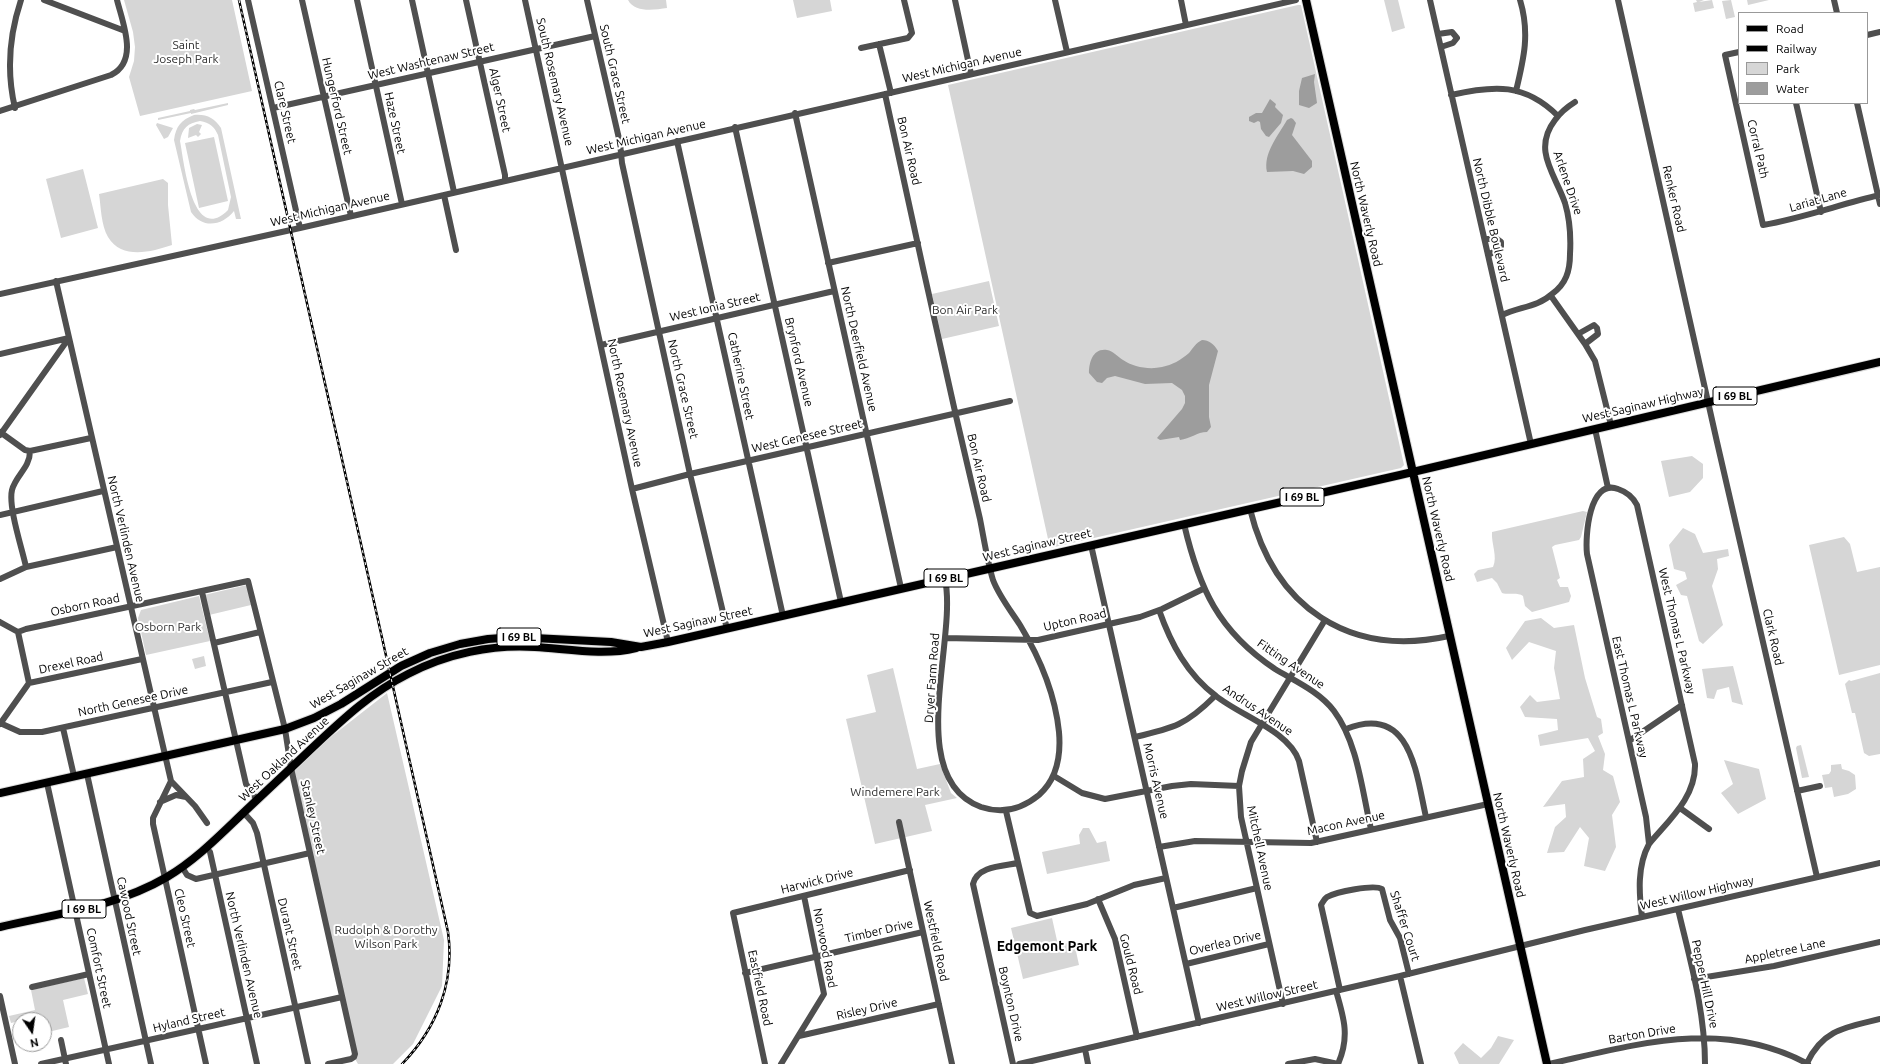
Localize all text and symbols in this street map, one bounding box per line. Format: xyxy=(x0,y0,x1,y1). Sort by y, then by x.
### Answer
legend xyxy=(1738,12,1868,104)
street label: South Rosemary Avenue xyxy=(533,17,577,147)
text: Road xyxy=(1776,22,1804,35)
street label: South Grace Street xyxy=(597,23,633,125)
park label: Saint Joseph Park xyxy=(153,38,219,66)
street label: West Washtenaw Street xyxy=(366,39,496,83)
text: Railway xyxy=(1776,42,1817,55)
street label: West Michigan Avenue xyxy=(901,44,1023,86)
street label: Hungerford Street xyxy=(319,56,355,156)
text: Park xyxy=(1776,62,1800,75)
street label: Alger Street xyxy=(486,67,514,133)
street label: Clare Street xyxy=(271,79,299,145)
text: Water xyxy=(1776,82,1809,95)
street label: Haze Street xyxy=(381,91,409,155)
street label: Bon Air Road xyxy=(894,115,924,187)
street label: West Michigan Avenue xyxy=(585,116,707,158)
street label: Corral Path xyxy=(1744,118,1772,180)
street label: Arlene Drive xyxy=(1550,149,1586,217)
street label: North Dibble Boulevard xyxy=(1470,156,1512,284)
street label: North Waverly Road xyxy=(1347,160,1385,268)
street label: Renker Road xyxy=(1659,164,1689,234)
street label: Lariat Lane xyxy=(1788,185,1848,215)
street label: West Michigan Avenue xyxy=(269,188,391,230)
street label: North Deerfield Avenue xyxy=(838,285,880,413)
street label: West Ionia Street xyxy=(668,290,762,324)
park label: Bon Air Park xyxy=(932,303,998,317)
street label: Brynford Avenue xyxy=(782,316,816,408)
street label: Catherine Street xyxy=(725,331,757,421)
street label: North Rosemary Avenue xyxy=(604,337,646,469)
street label: North Grace Street xyxy=(665,338,701,440)
street label: West Saginaw Highway xyxy=(1581,384,1705,426)
road number: I 69 BL xyxy=(1713,387,1757,405)
street label: West Genesee Street xyxy=(750,416,864,456)
street label: Bon Air Road xyxy=(964,432,994,504)
street label: North Verlinden Avenue xyxy=(104,474,148,604)
street label: North Waverly Road xyxy=(1419,475,1457,583)
road number: I 69 BL xyxy=(1280,488,1324,506)
street label: West Saginaw Street xyxy=(981,525,1093,565)
street label: West Thomas L Parkway xyxy=(1655,566,1699,696)
road number: I 69 BL xyxy=(924,569,968,587)
street label: Osborn Road xyxy=(49,591,121,619)
street label: West Saginaw Street xyxy=(642,603,754,641)
street label: Upton Road xyxy=(1042,606,1108,634)
street label: Clark Road xyxy=(1759,607,1787,667)
park label: Osborn Park xyxy=(135,620,201,634)
road number: I 69 BL xyxy=(497,628,541,646)
street label: Dryer Farm Road xyxy=(922,632,942,724)
street label: East Thomas L Parkway xyxy=(1609,635,1651,759)
street label: Fitting Avenue xyxy=(1254,636,1328,692)
street label: West Saginaw Street xyxy=(307,644,411,712)
street label: Drexel Road xyxy=(37,649,105,677)
street label: Andrus Avenue xyxy=(1220,681,1296,739)
street label: North Genesee Drive xyxy=(77,682,189,720)
street label: West Oakland Avenue xyxy=(236,713,332,805)
street label: Morris Avenue xyxy=(1140,741,1172,821)
street label: Stanley Street xyxy=(297,778,329,856)
park label: Windemere Park xyxy=(850,785,940,799)
street label: North Waverly Road xyxy=(1490,791,1528,899)
street label: Mitchell Avenue xyxy=(1244,804,1276,892)
street label: Macon Avenue xyxy=(1306,808,1386,838)
street label: Harwick Drive xyxy=(779,865,855,897)
street label: West Willow Highway xyxy=(1639,873,1755,913)
street label: Cawood Street xyxy=(114,875,144,957)
street label: Cleo Street xyxy=(171,887,199,949)
street label: Shaffer Court xyxy=(1387,889,1423,963)
street label: North Verlinden Avenue xyxy=(222,890,266,1020)
street label: Durant Street xyxy=(275,896,305,972)
street label: Westfield Road xyxy=(920,899,952,983)
road number: I 69 BL xyxy=(62,900,106,918)
street label: Norwood Road xyxy=(810,907,840,989)
street label: Timber Drive xyxy=(844,916,914,946)
park label: Rudolph & Dorothy Wilson Park xyxy=(334,923,438,951)
street label: Comfort Street xyxy=(83,926,115,1010)
street label: Overlea Drive xyxy=(1188,928,1262,958)
street label: Gould Road xyxy=(1116,932,1146,996)
street label: Appletree Lane xyxy=(1743,935,1827,967)
district label: Edgemont Park xyxy=(997,938,1097,954)
street label: Pepper Hill Drive xyxy=(1689,938,1721,1030)
street label: Eastfield Road xyxy=(745,949,775,1027)
street label: Boynton Drive xyxy=(995,965,1027,1043)
street label: West Willow Street xyxy=(1215,977,1319,1015)
street label: Risley Drive xyxy=(835,995,899,1023)
street label: Hyland Street xyxy=(152,1005,226,1035)
north arrow xyxy=(12,1012,52,1052)
street label: Barton Drive xyxy=(1607,1021,1677,1047)
text: N xyxy=(29,1036,40,1049)

